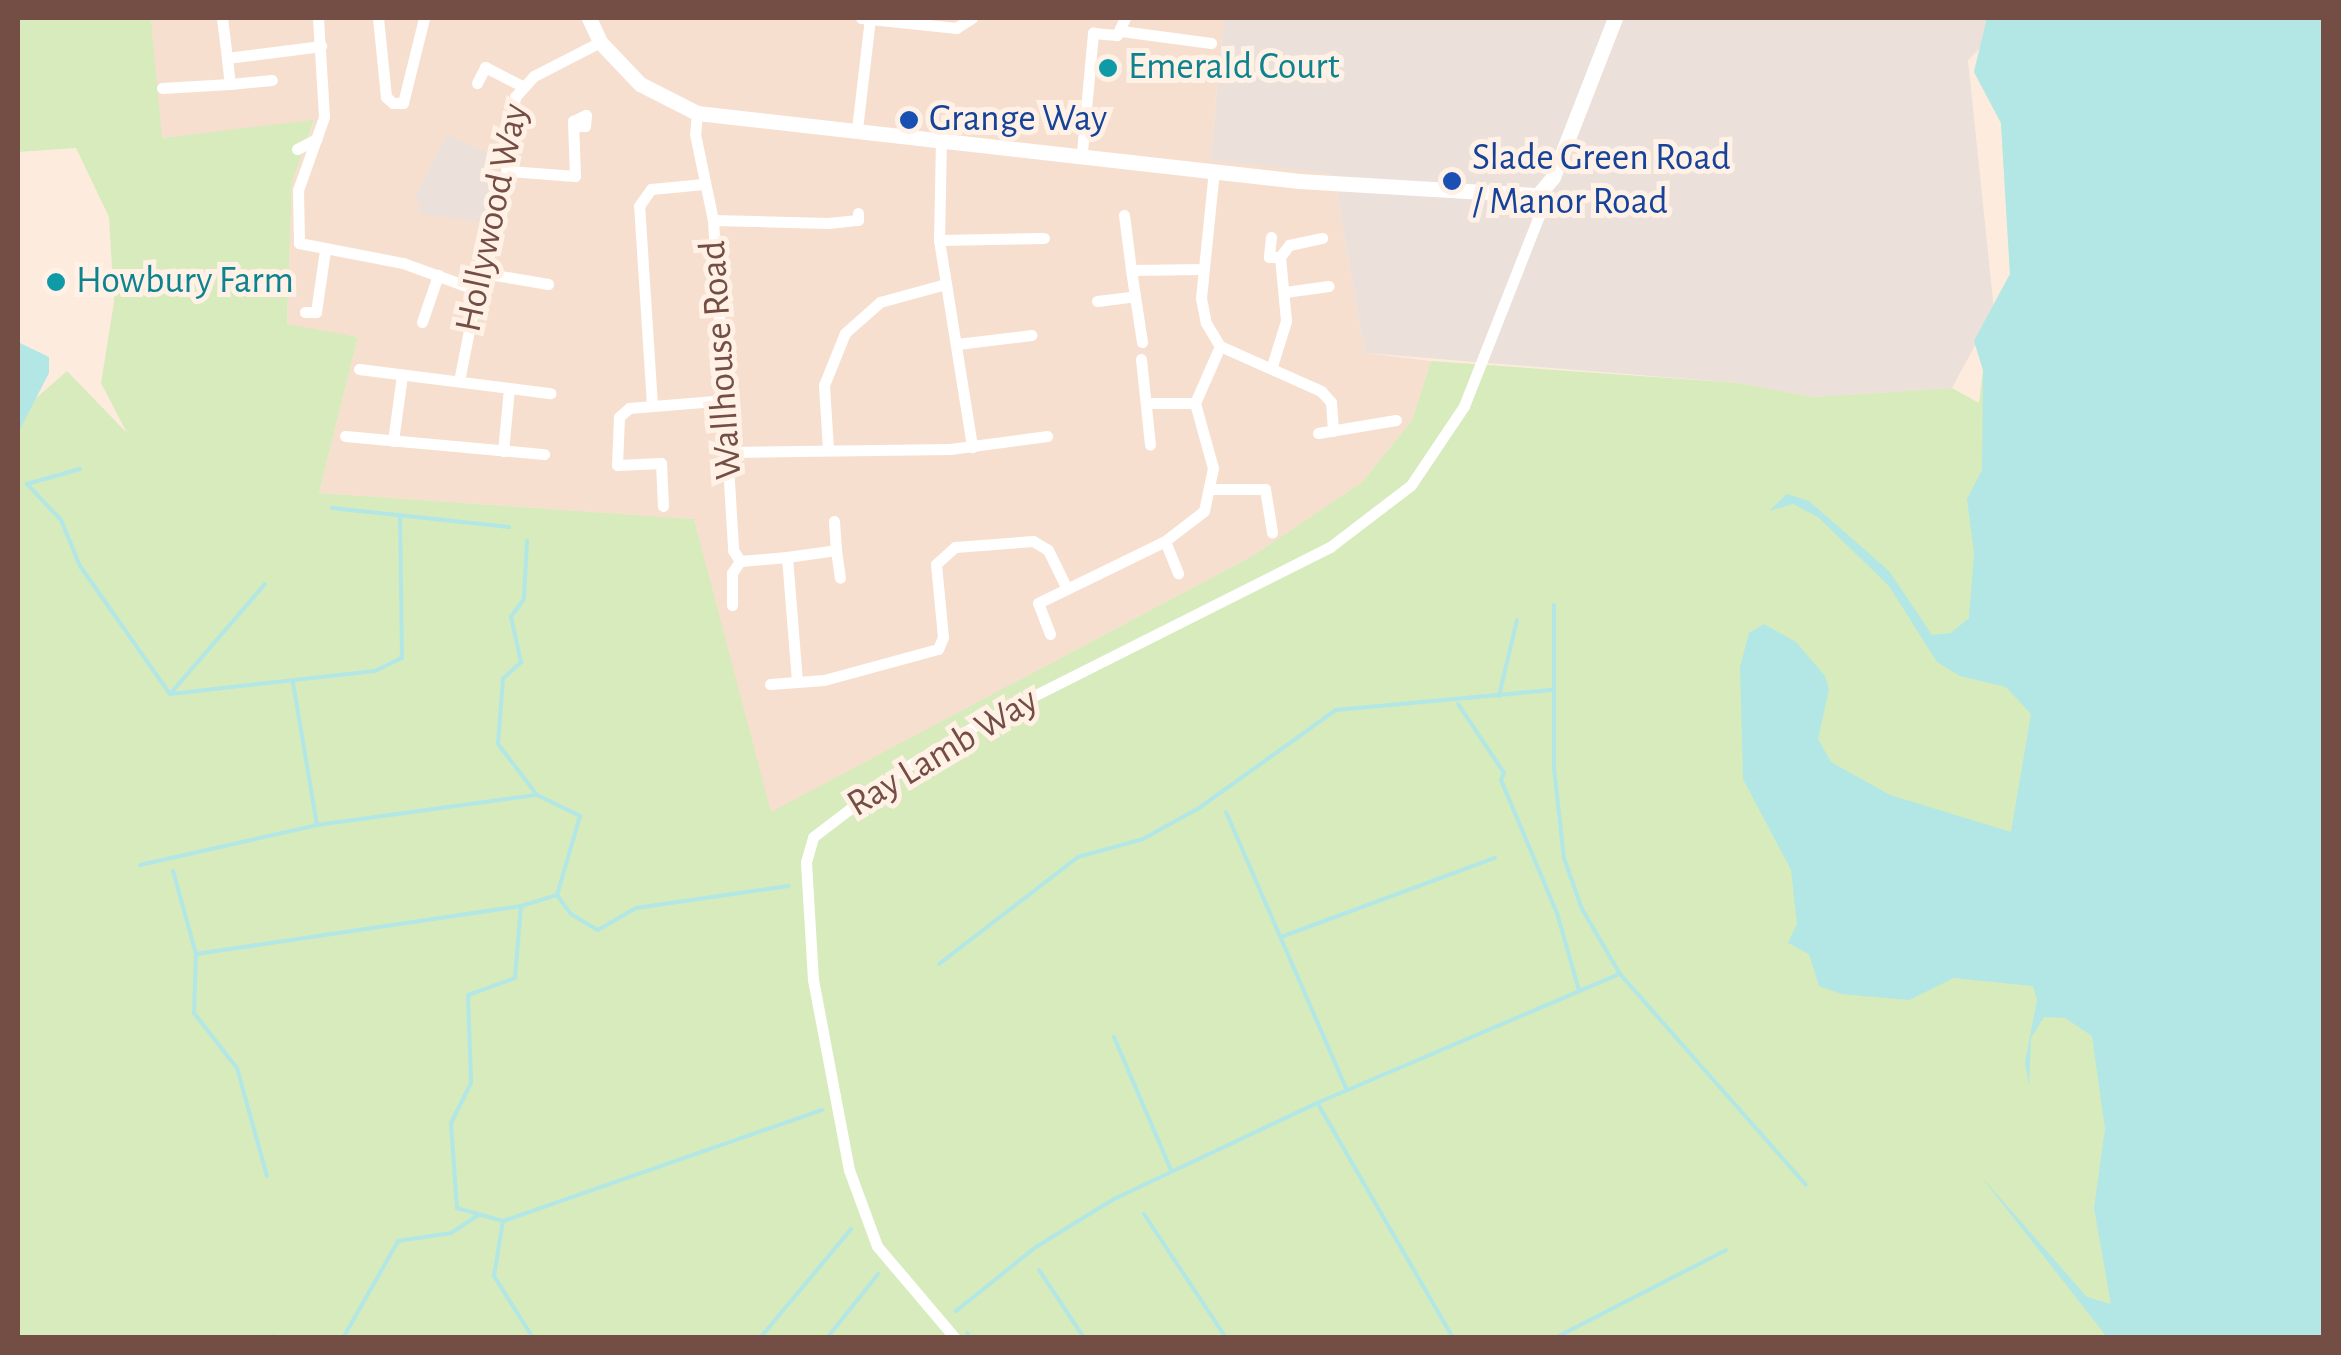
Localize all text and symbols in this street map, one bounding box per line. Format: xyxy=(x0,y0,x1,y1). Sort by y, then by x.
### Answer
place label: Emerald Court xyxy=(1128,45,1340,91)
marker: Emerald Court xyxy=(1097,57,1119,79)
place label: Grange Way xyxy=(929,97,1107,143)
street label: Hollywood Way xyxy=(447,100,539,336)
marker: Grange Way xyxy=(898,109,920,131)
place label: Slade Green Road / Manor Road xyxy=(1472,136,1731,225)
marker: Slade Green Road / Manor Road xyxy=(1441,170,1463,192)
street label: Wallhouse Road xyxy=(691,239,753,481)
place label: Howbury Farm xyxy=(76,259,294,305)
marker: Howbury Farm xyxy=(45,271,67,293)
street label: Ray Lamb Way xyxy=(839,678,1047,828)

